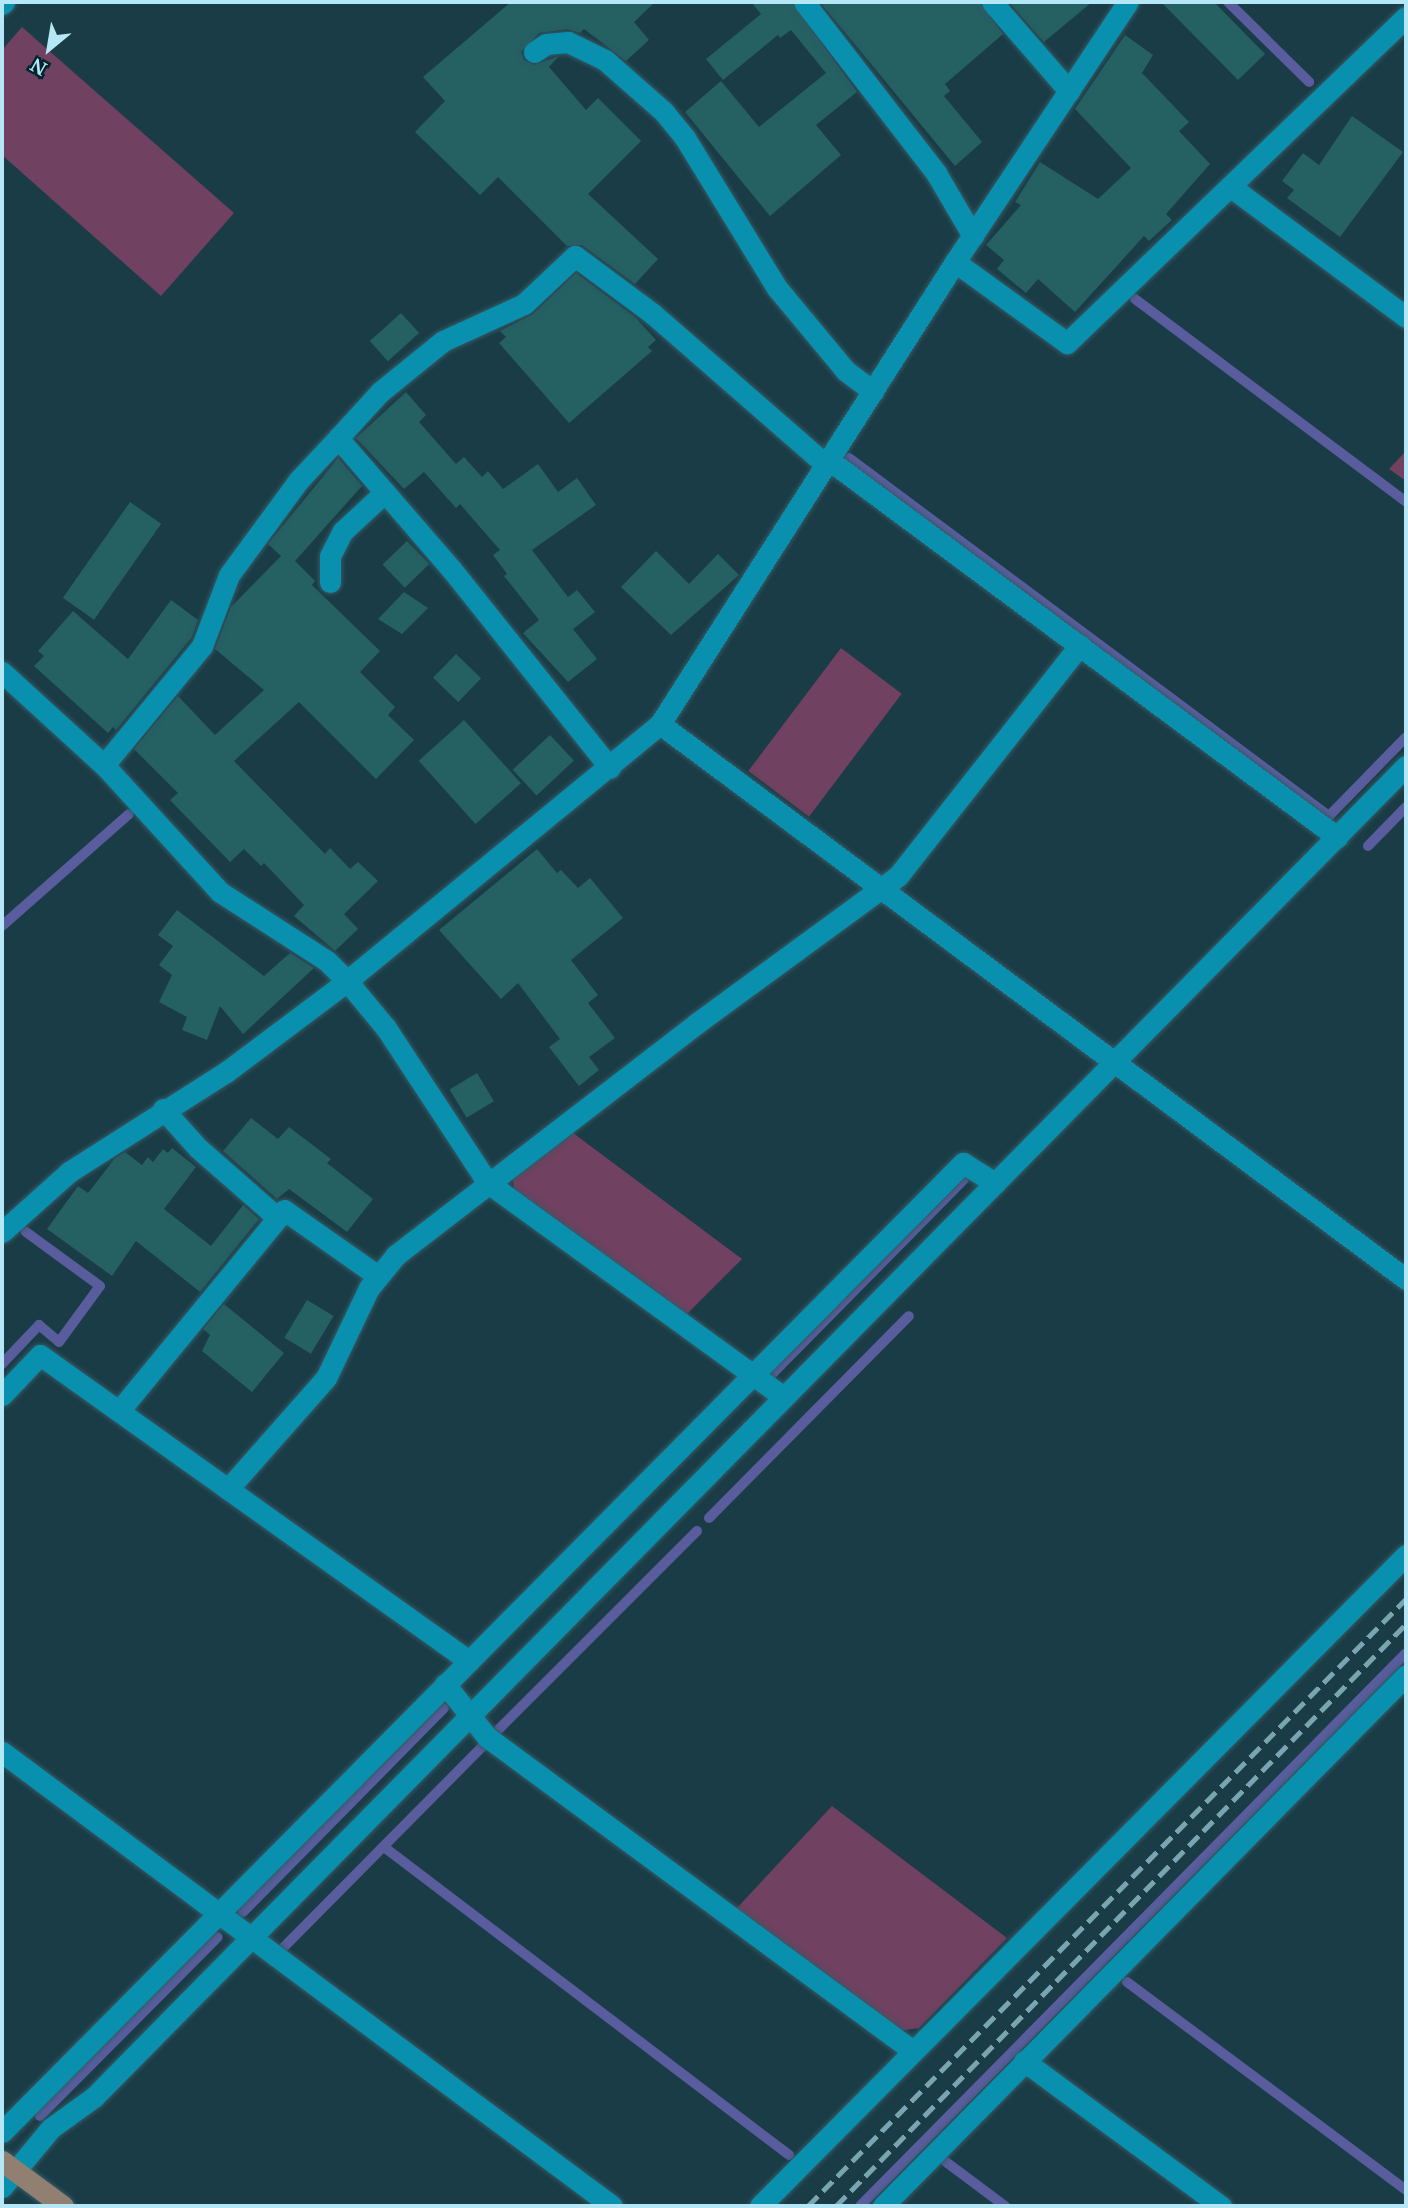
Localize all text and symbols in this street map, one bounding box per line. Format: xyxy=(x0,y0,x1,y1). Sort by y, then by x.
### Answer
north arrow xyxy=(14,14,84,84)
text: N xyxy=(26,52,51,82)

